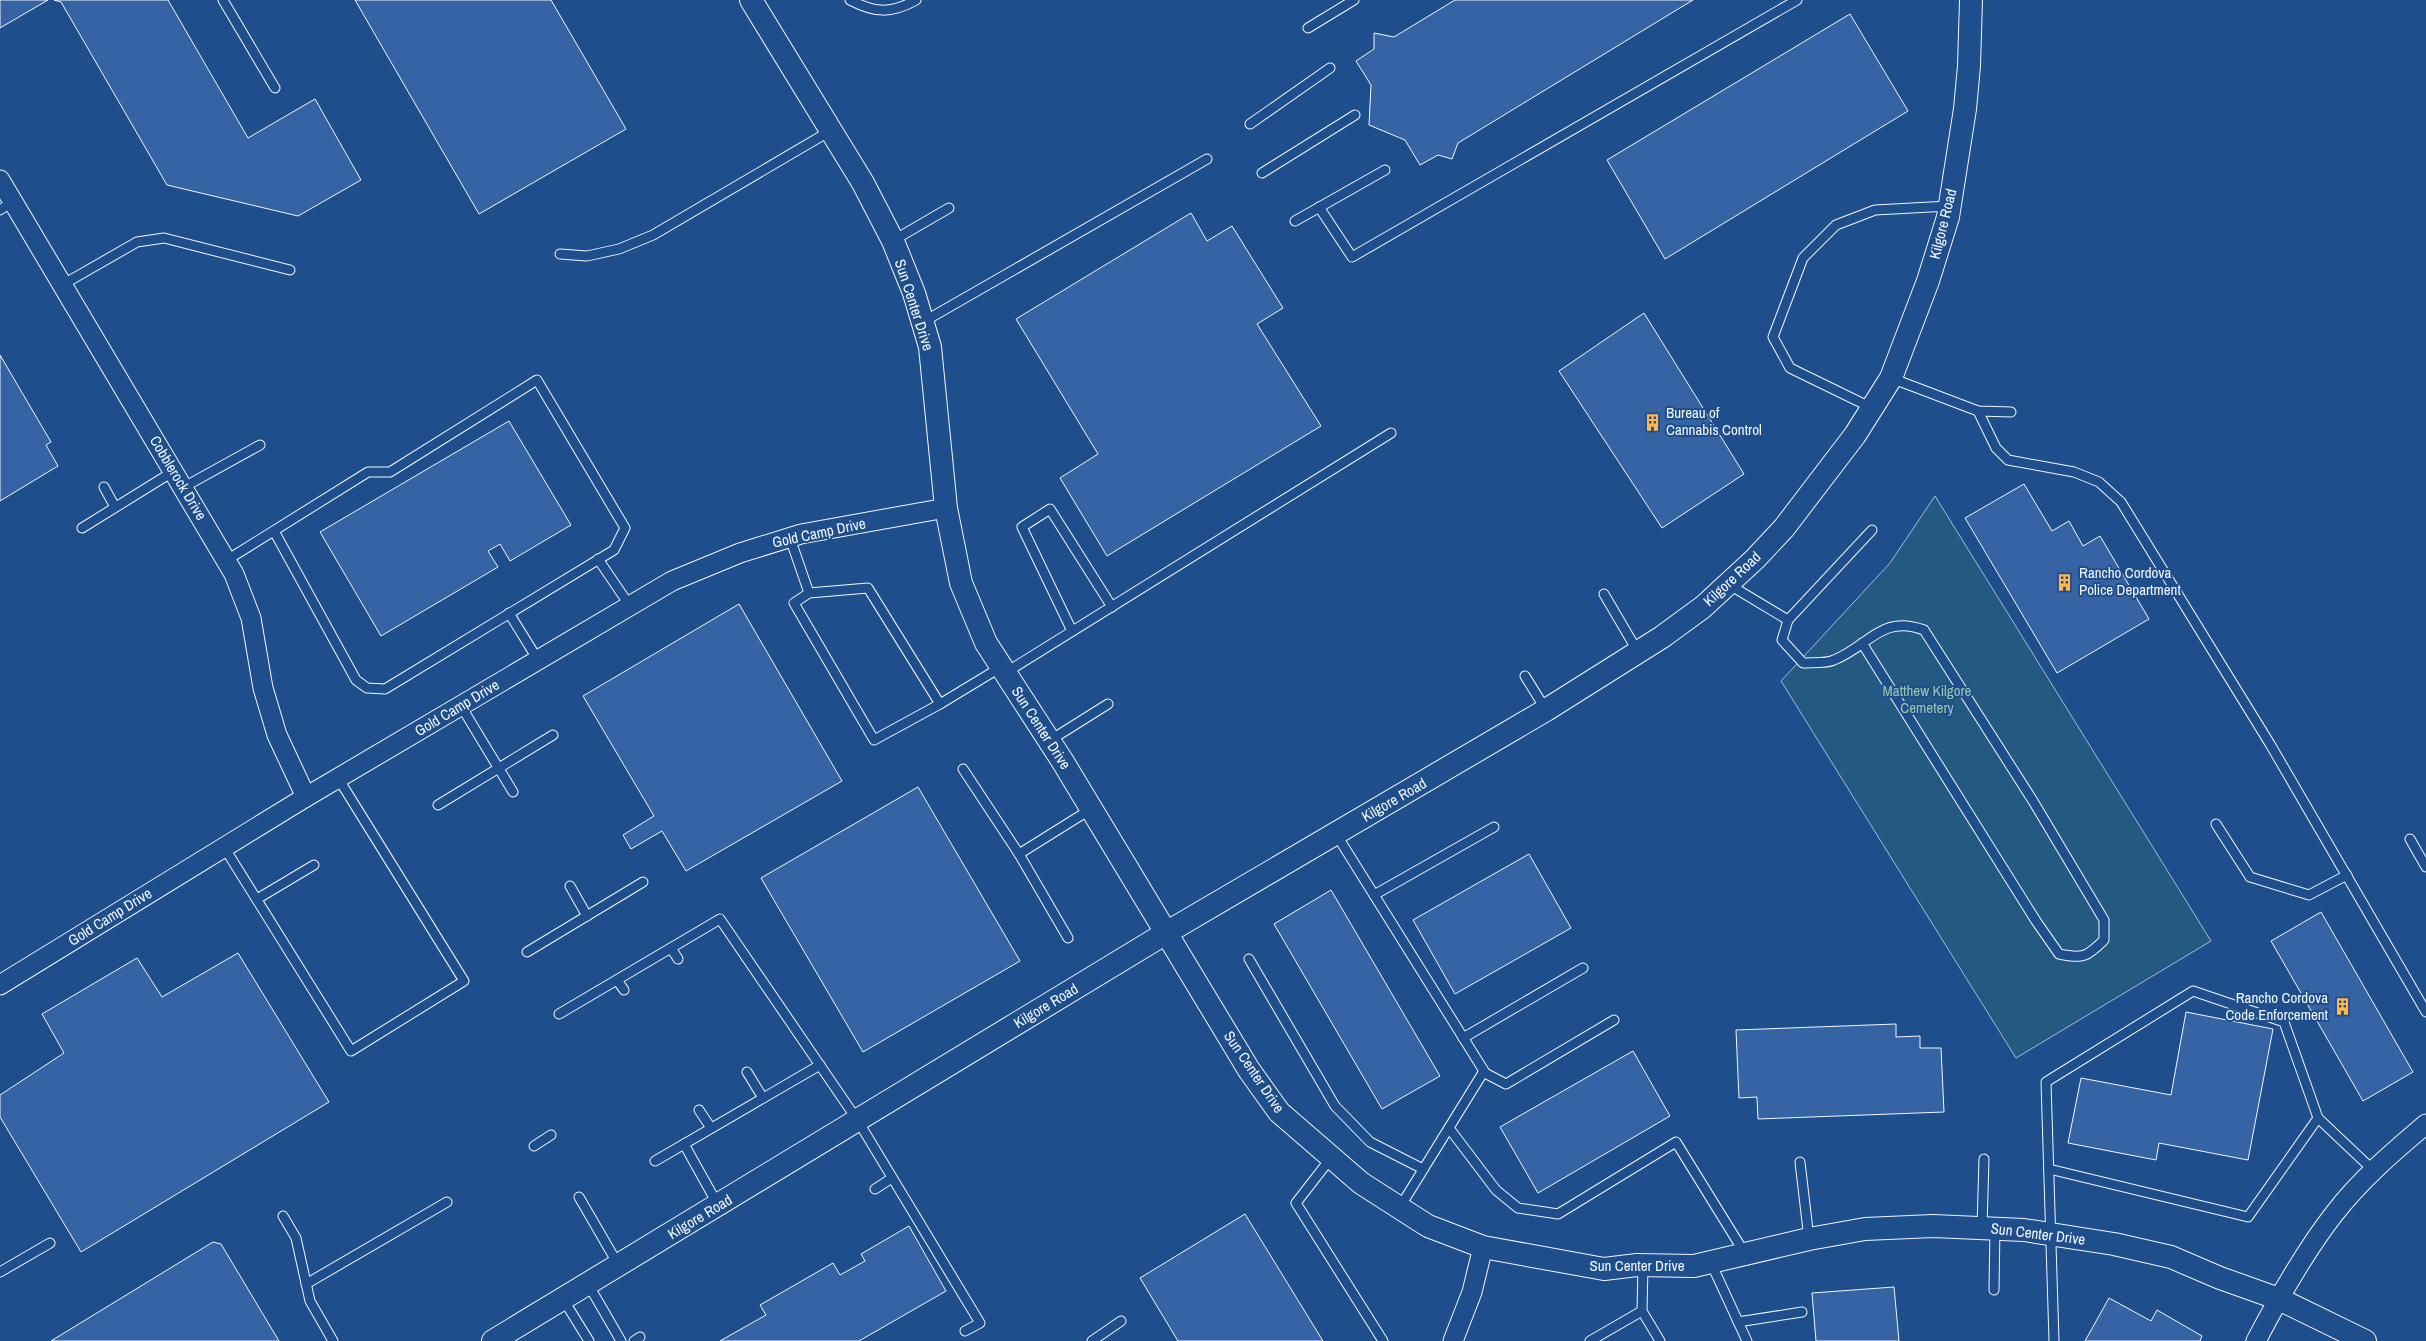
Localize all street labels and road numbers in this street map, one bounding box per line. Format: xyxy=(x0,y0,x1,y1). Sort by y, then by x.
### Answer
street label: Kilgore Road xyxy=(1924,187,1961,261)
street label: Sun Center Drive xyxy=(890,256,939,353)
street label: Cobblerock Drive xyxy=(145,432,212,524)
street label: Gold Camp Drive xyxy=(770,512,868,553)
street label: Kilgore Road xyxy=(1698,546,1765,611)
street label: Gold Camp Drive xyxy=(411,674,503,741)
street label: Sun Center Drive xyxy=(1007,682,1076,773)
street label: Kilgore Road xyxy=(1357,773,1430,827)
street label: Gold Camp Drive xyxy=(64,882,156,951)
street label: Kilgore Road xyxy=(1010,978,1082,1033)
street label: Sun Center Drive xyxy=(1219,1026,1290,1117)
street label: Kilgore Road xyxy=(664,1189,736,1244)
street label: Sun Center Drive xyxy=(1990,1217,2087,1250)
street label: Sun Center Drive xyxy=(1589,1255,1685,1276)

